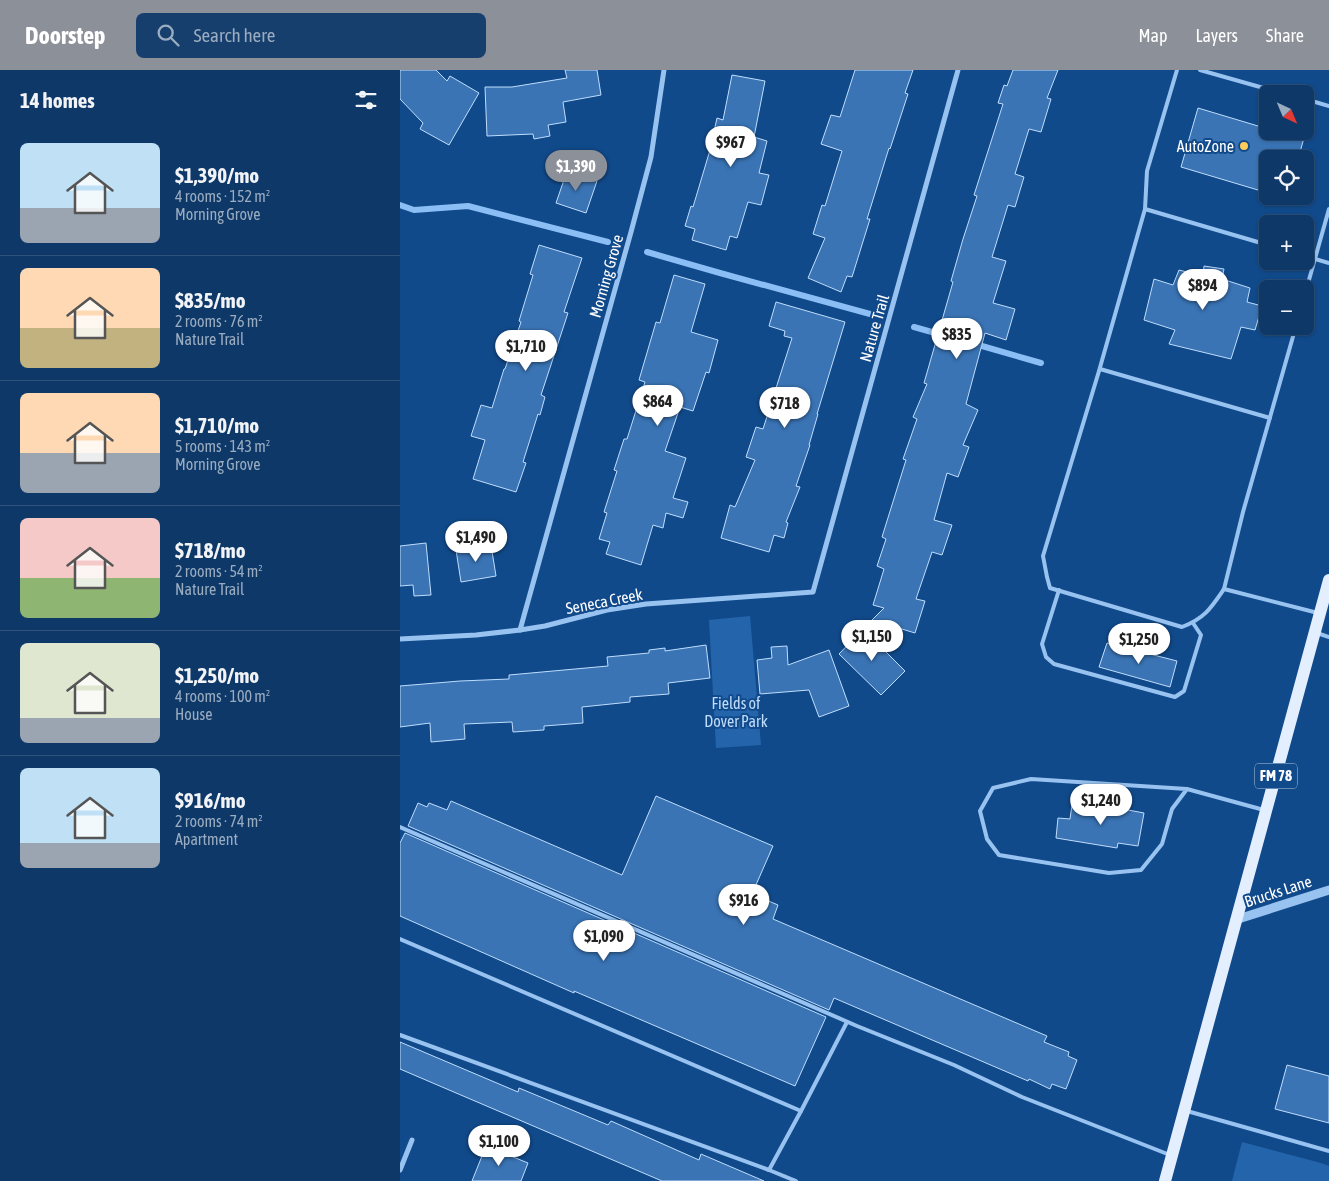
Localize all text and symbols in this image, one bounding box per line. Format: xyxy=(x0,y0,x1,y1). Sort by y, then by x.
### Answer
search box xyxy=(136,13,486,58)
icon: search xyxy=(154,21,182,49)
text: Doorstep xyxy=(25,22,106,49)
text: Search here xyxy=(194,24,275,46)
text: Map xyxy=(1138,25,1167,46)
text: Layers xyxy=(1195,25,1238,46)
text: Share xyxy=(1266,25,1304,46)
north arrow xyxy=(1259,85,1314,140)
map controls xyxy=(1259,85,1314,335)
icon: filters xyxy=(352,86,380,114)
text: 14 homes xyxy=(20,88,95,112)
pin: $967 xyxy=(701,126,761,168)
text: $967 xyxy=(716,133,746,151)
place label: AutoZone xyxy=(1177,137,1234,155)
marker: AutoZone xyxy=(1238,140,1250,152)
pin: $1,390 xyxy=(535,150,617,192)
button: locate xyxy=(1259,150,1314,205)
text: $1,390 xyxy=(556,157,596,175)
icon: home xyxy=(60,163,120,223)
text: $1,390/mo xyxy=(175,163,259,187)
text: 4 rooms · 152 m² xyxy=(175,187,270,205)
text: Morning Grove xyxy=(175,205,261,223)
button: + xyxy=(1259,215,1314,270)
street label: Morning Grove xyxy=(586,232,627,320)
pin: $894 xyxy=(1173,268,1233,311)
text: $894 xyxy=(1188,276,1218,294)
button: − xyxy=(1259,280,1314,335)
icon: home xyxy=(60,288,120,348)
text: $835/mo xyxy=(175,288,246,312)
street label: Nature Trail xyxy=(856,292,892,364)
text: 2 rooms · 76 m² xyxy=(175,312,263,330)
pin: $835 xyxy=(927,318,987,360)
text: $835 xyxy=(942,325,972,343)
text: Nature Trail xyxy=(175,330,244,348)
pin: $1,710 xyxy=(485,330,567,372)
text: $1,710 xyxy=(506,337,546,355)
pin: $864 xyxy=(628,384,688,427)
pin: $718 xyxy=(755,386,815,429)
text: $864 xyxy=(643,392,673,410)
text: $718 xyxy=(770,394,800,412)
icon: home xyxy=(60,413,120,473)
text: $1,710/mo xyxy=(175,413,259,437)
text: 5 rooms · 143 m² xyxy=(175,437,270,455)
text: Morning Grove xyxy=(175,455,261,473)
pin: $1,490 xyxy=(435,520,517,563)
text: $1,490 xyxy=(456,528,496,546)
icon: home xyxy=(60,538,120,598)
text: $718/mo xyxy=(175,538,246,562)
text: 2 rooms · 54 m² xyxy=(175,562,263,580)
text: Nature Trail xyxy=(175,580,244,598)
street label: Seneca Creek xyxy=(564,585,644,617)
pin: $1,150 xyxy=(831,620,913,662)
pin: $1,250 xyxy=(1098,622,1180,665)
text: $1,150 xyxy=(852,627,892,645)
text: $1,250 xyxy=(1119,630,1159,648)
icon: home xyxy=(60,663,120,723)
text: $1,250/mo xyxy=(175,663,259,687)
text: 4 rooms · 100 m² xyxy=(175,687,270,705)
park label: Fields of Dover Park xyxy=(704,694,768,730)
text: House xyxy=(175,705,212,723)
road number: FM 78 xyxy=(1255,764,1297,788)
pin: $1,240 xyxy=(1060,784,1142,826)
icon: home xyxy=(60,788,120,848)
text: $916/mo xyxy=(175,788,246,812)
text: $1,240 xyxy=(1081,791,1121,809)
text: 2 rooms · 74 m² xyxy=(175,812,263,830)
text: Apartment xyxy=(175,830,238,848)
street label: Brucks Lane xyxy=(1242,872,1314,910)
pin: $916 xyxy=(714,884,774,926)
text: $916 xyxy=(729,891,759,909)
pin: $1,090 xyxy=(563,920,645,962)
text: $1,090 xyxy=(584,927,624,945)
pin: $1,100 xyxy=(458,1124,540,1167)
text: $1,100 xyxy=(479,1132,519,1150)

